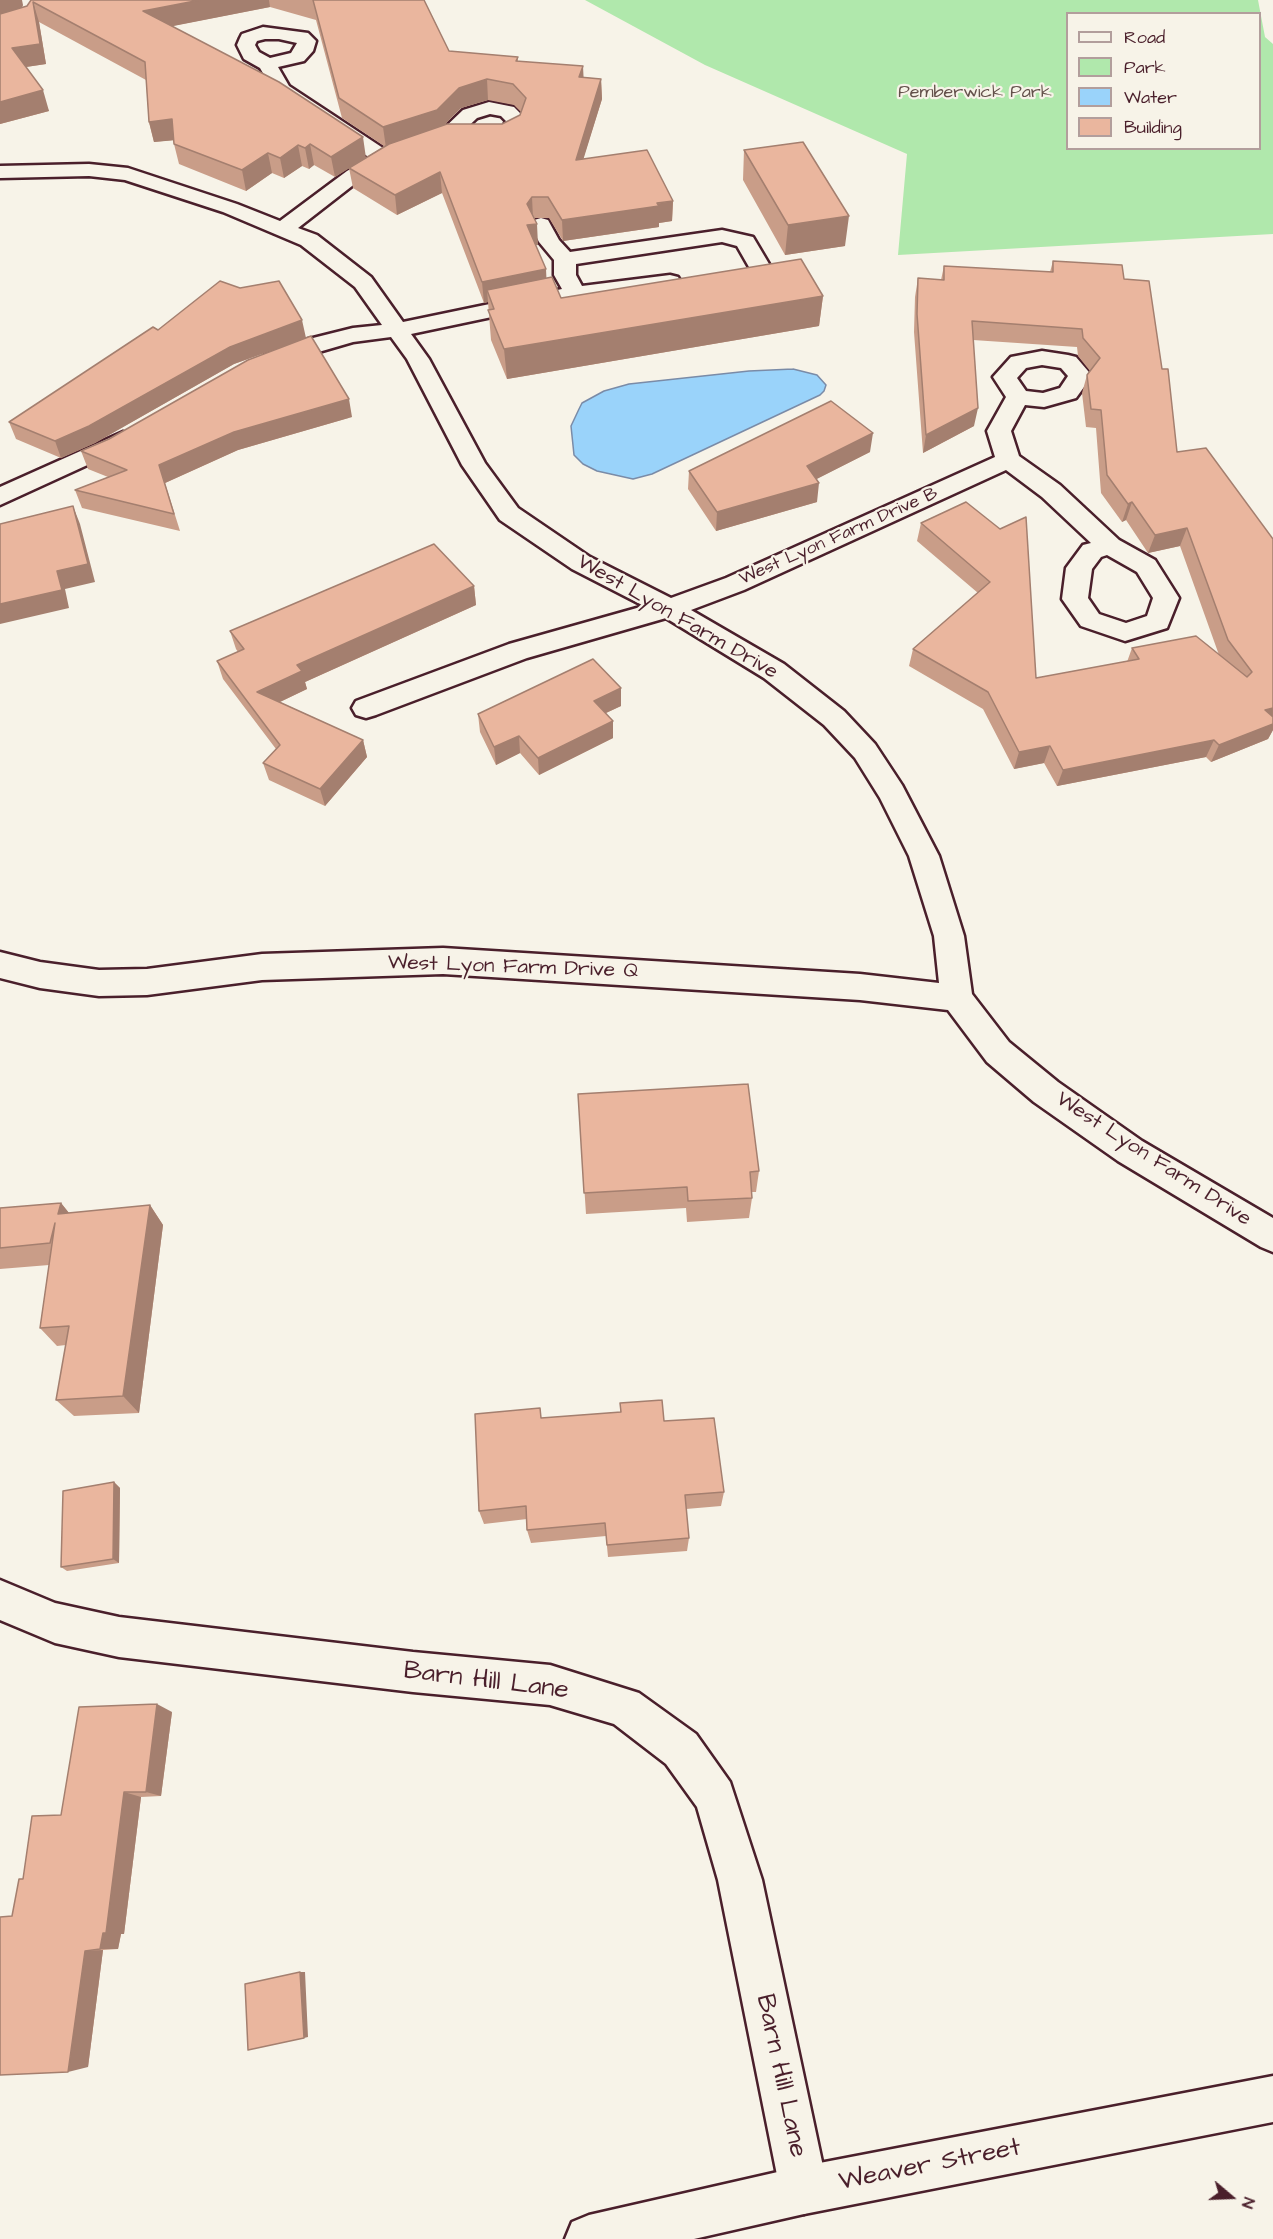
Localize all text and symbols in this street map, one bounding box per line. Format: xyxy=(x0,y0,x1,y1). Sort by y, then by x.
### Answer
legend xyxy=(1066,12,1261,150)
text: Road xyxy=(1124,25,1165,50)
text: Park xyxy=(1124,55,1166,80)
park label: Pemberwick Park xyxy=(898,82,1052,104)
text: Water xyxy=(1124,85,1177,110)
text: Building xyxy=(1124,115,1182,140)
street label: West Lyon Farm Drive B xyxy=(736,483,942,591)
street label: West Lyon Farm Drive xyxy=(572,550,782,686)
street label: West Lyon Farm Drive Q xyxy=(387,951,639,985)
street label: West Lyon Farm Drive xyxy=(1051,1087,1255,1233)
street label: Barn Hill Lane xyxy=(402,1656,570,1708)
street label: Barn Hill Lane xyxy=(747,1992,813,2160)
street label: Weaver Street xyxy=(837,2133,1023,2199)
north arrow xyxy=(1201,2167,1261,2227)
text: N xyxy=(1236,2195,1260,2211)

